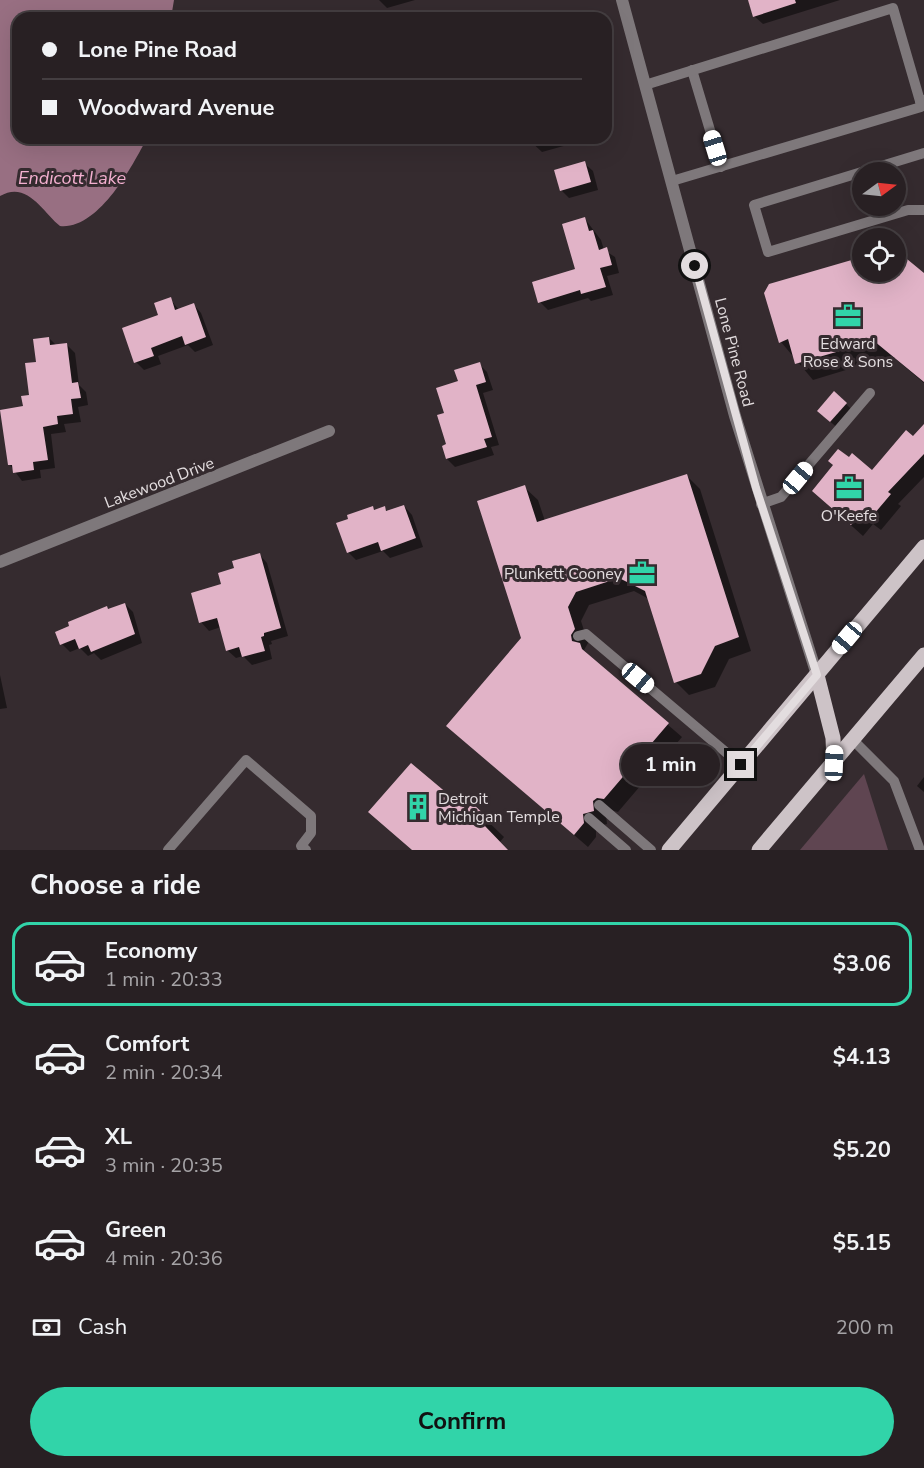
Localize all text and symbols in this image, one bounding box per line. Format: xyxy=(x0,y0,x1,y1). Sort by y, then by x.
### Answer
text: Lone Pine Road xyxy=(78,35,237,65)
text: Woodward Avenue xyxy=(78,93,274,123)
car xyxy=(701,128,729,168)
north arrow xyxy=(852,162,906,216)
map controls xyxy=(852,162,906,282)
water label: Endicott Lake xyxy=(18,166,126,190)
button: locate xyxy=(852,228,906,282)
route start xyxy=(681,252,708,279)
street label: Lone Pine Road xyxy=(709,295,759,409)
office icon: Edward Rose & Sons xyxy=(833,301,863,331)
place label: Edward Rose & Sons xyxy=(803,333,893,373)
street label: Lakewood Drive xyxy=(101,452,217,514)
car xyxy=(780,458,816,498)
office icon: O'Keefe xyxy=(834,473,864,503)
place label: O'Keefe xyxy=(821,505,877,527)
office icon: Plunkett Cooney xyxy=(627,558,657,588)
place label: Plunkett Cooney xyxy=(504,563,623,585)
car xyxy=(829,618,865,658)
car xyxy=(618,660,658,696)
callout: 1 min xyxy=(621,744,720,786)
car xyxy=(824,745,844,781)
text: 1 min xyxy=(645,751,696,778)
route end xyxy=(727,751,754,778)
place label: Detroit Michigan Temple xyxy=(438,788,560,828)
building icon: Detroit Michigan Temple xyxy=(403,792,433,822)
text: Choose a ride xyxy=(30,867,201,904)
text: Economy xyxy=(105,936,197,966)
icon: car xyxy=(33,937,87,991)
text: $3.06 xyxy=(833,949,891,979)
text: 1 min · 20:33 xyxy=(105,966,223,993)
text: Comfort xyxy=(105,1029,189,1059)
icon: car xyxy=(33,1030,87,1084)
text: $4.13 xyxy=(833,1042,891,1072)
text: 2 min · 20:34 xyxy=(105,1059,223,1086)
text: XL xyxy=(105,1122,132,1152)
icon: car xyxy=(33,1123,87,1177)
text: $5.20 xyxy=(833,1135,891,1165)
text: 3 min · 20:35 xyxy=(105,1152,223,1179)
text: Green xyxy=(105,1215,166,1245)
icon: car xyxy=(33,1216,87,1270)
text: $5.15 xyxy=(833,1228,891,1258)
text: 4 min · 20:36 xyxy=(105,1245,223,1272)
icon: cash xyxy=(30,1311,63,1344)
text: Cash xyxy=(78,1312,127,1342)
text: 200 m xyxy=(836,1314,894,1341)
button: Confirm xyxy=(30,1387,894,1456)

